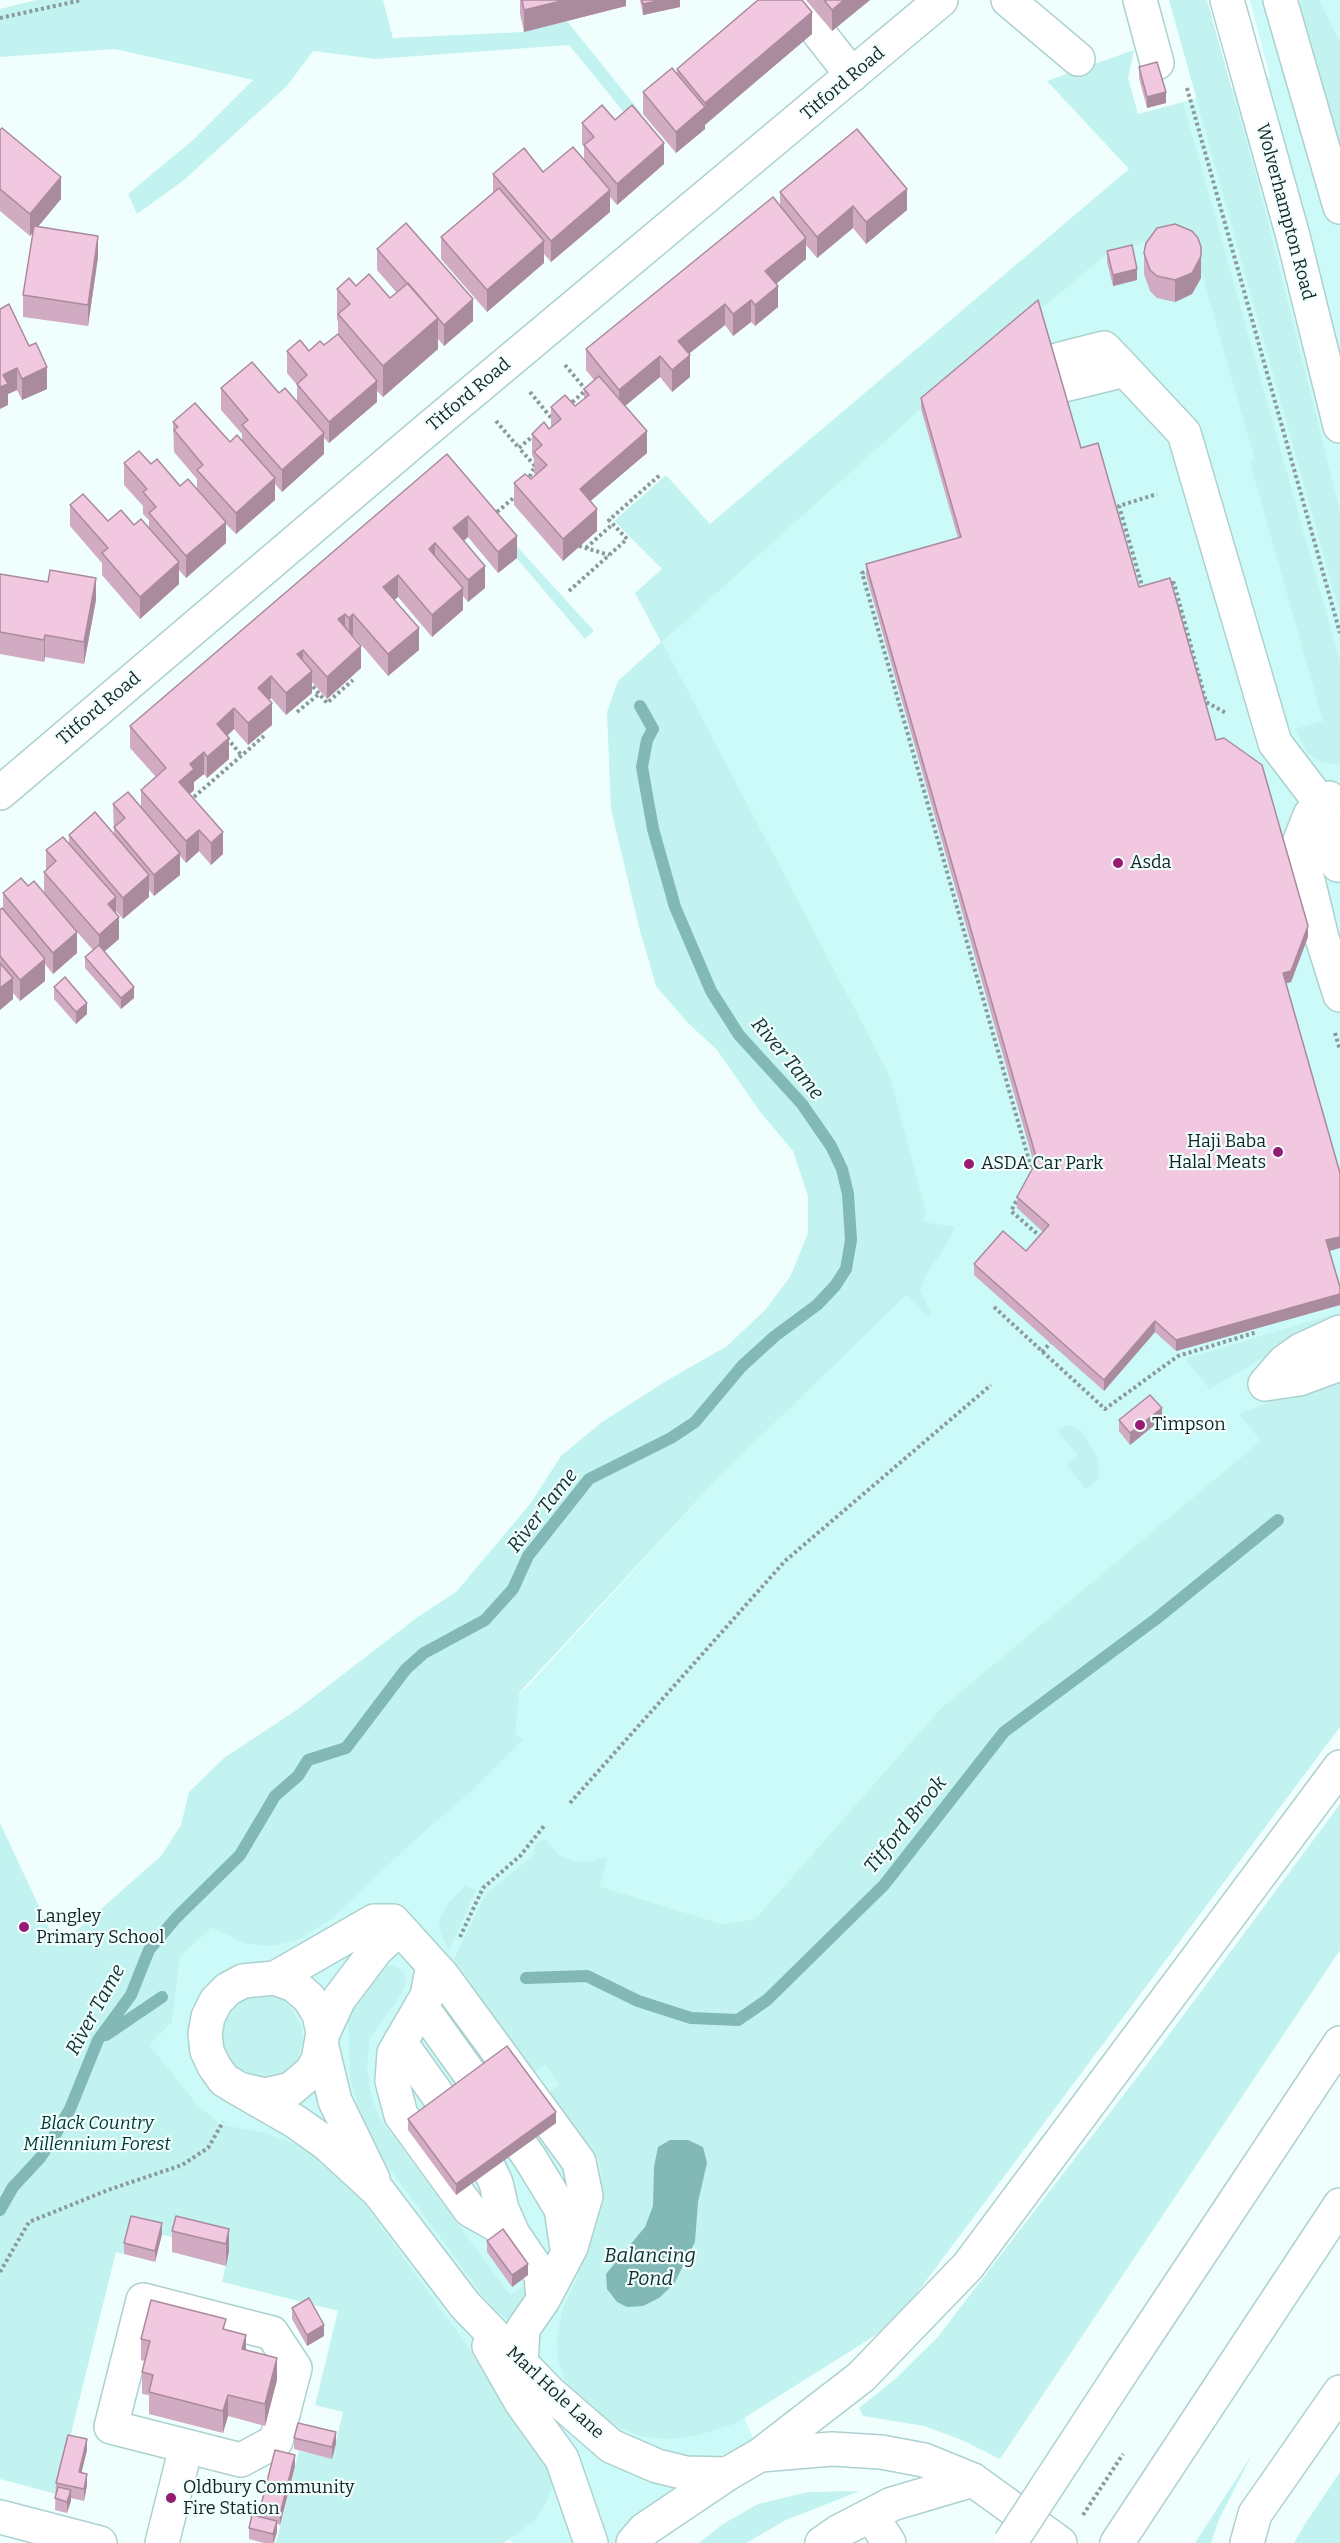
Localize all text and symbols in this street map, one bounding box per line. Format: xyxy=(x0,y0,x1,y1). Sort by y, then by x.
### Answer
street label: Titford Road xyxy=(797,43,889,125)
street label: Wolverhampton Road xyxy=(1251,121,1319,303)
street label: Titford Road xyxy=(423,354,515,436)
street label: Titford Road xyxy=(53,668,145,750)
place label: Asda xyxy=(1130,852,1171,874)
marker: Asda xyxy=(1111,856,1125,870)
water label: River Tame xyxy=(746,1013,828,1105)
place label: Haji Baba Halal Meats xyxy=(1168,1131,1266,1174)
marker: Haji Baba Halal Meats xyxy=(1271,1145,1285,1159)
place label: ASDA Car Park xyxy=(981,1153,1103,1175)
marker: ASDA Car Park xyxy=(962,1157,976,1171)
place label: Timpson xyxy=(1152,1414,1226,1436)
marker: Timpson xyxy=(1133,1418,1147,1432)
water label: River Tame xyxy=(503,1464,583,1558)
water label: Titford Brook xyxy=(860,1772,952,1878)
place label: Langley Primary School xyxy=(36,1906,165,1948)
marker: Langley Primary School xyxy=(17,1920,31,1934)
water label: River Tame xyxy=(61,1960,131,2060)
park label: Black Country Millennium Forest xyxy=(23,2113,171,2156)
water label: Balancing Pond xyxy=(604,2244,696,2291)
street label: Marl Hole Lane xyxy=(502,2342,608,2444)
place label: Oldbury Community Fire Station xyxy=(183,2477,355,2520)
marker: Oldbury Community Fire Station xyxy=(164,2491,178,2505)

